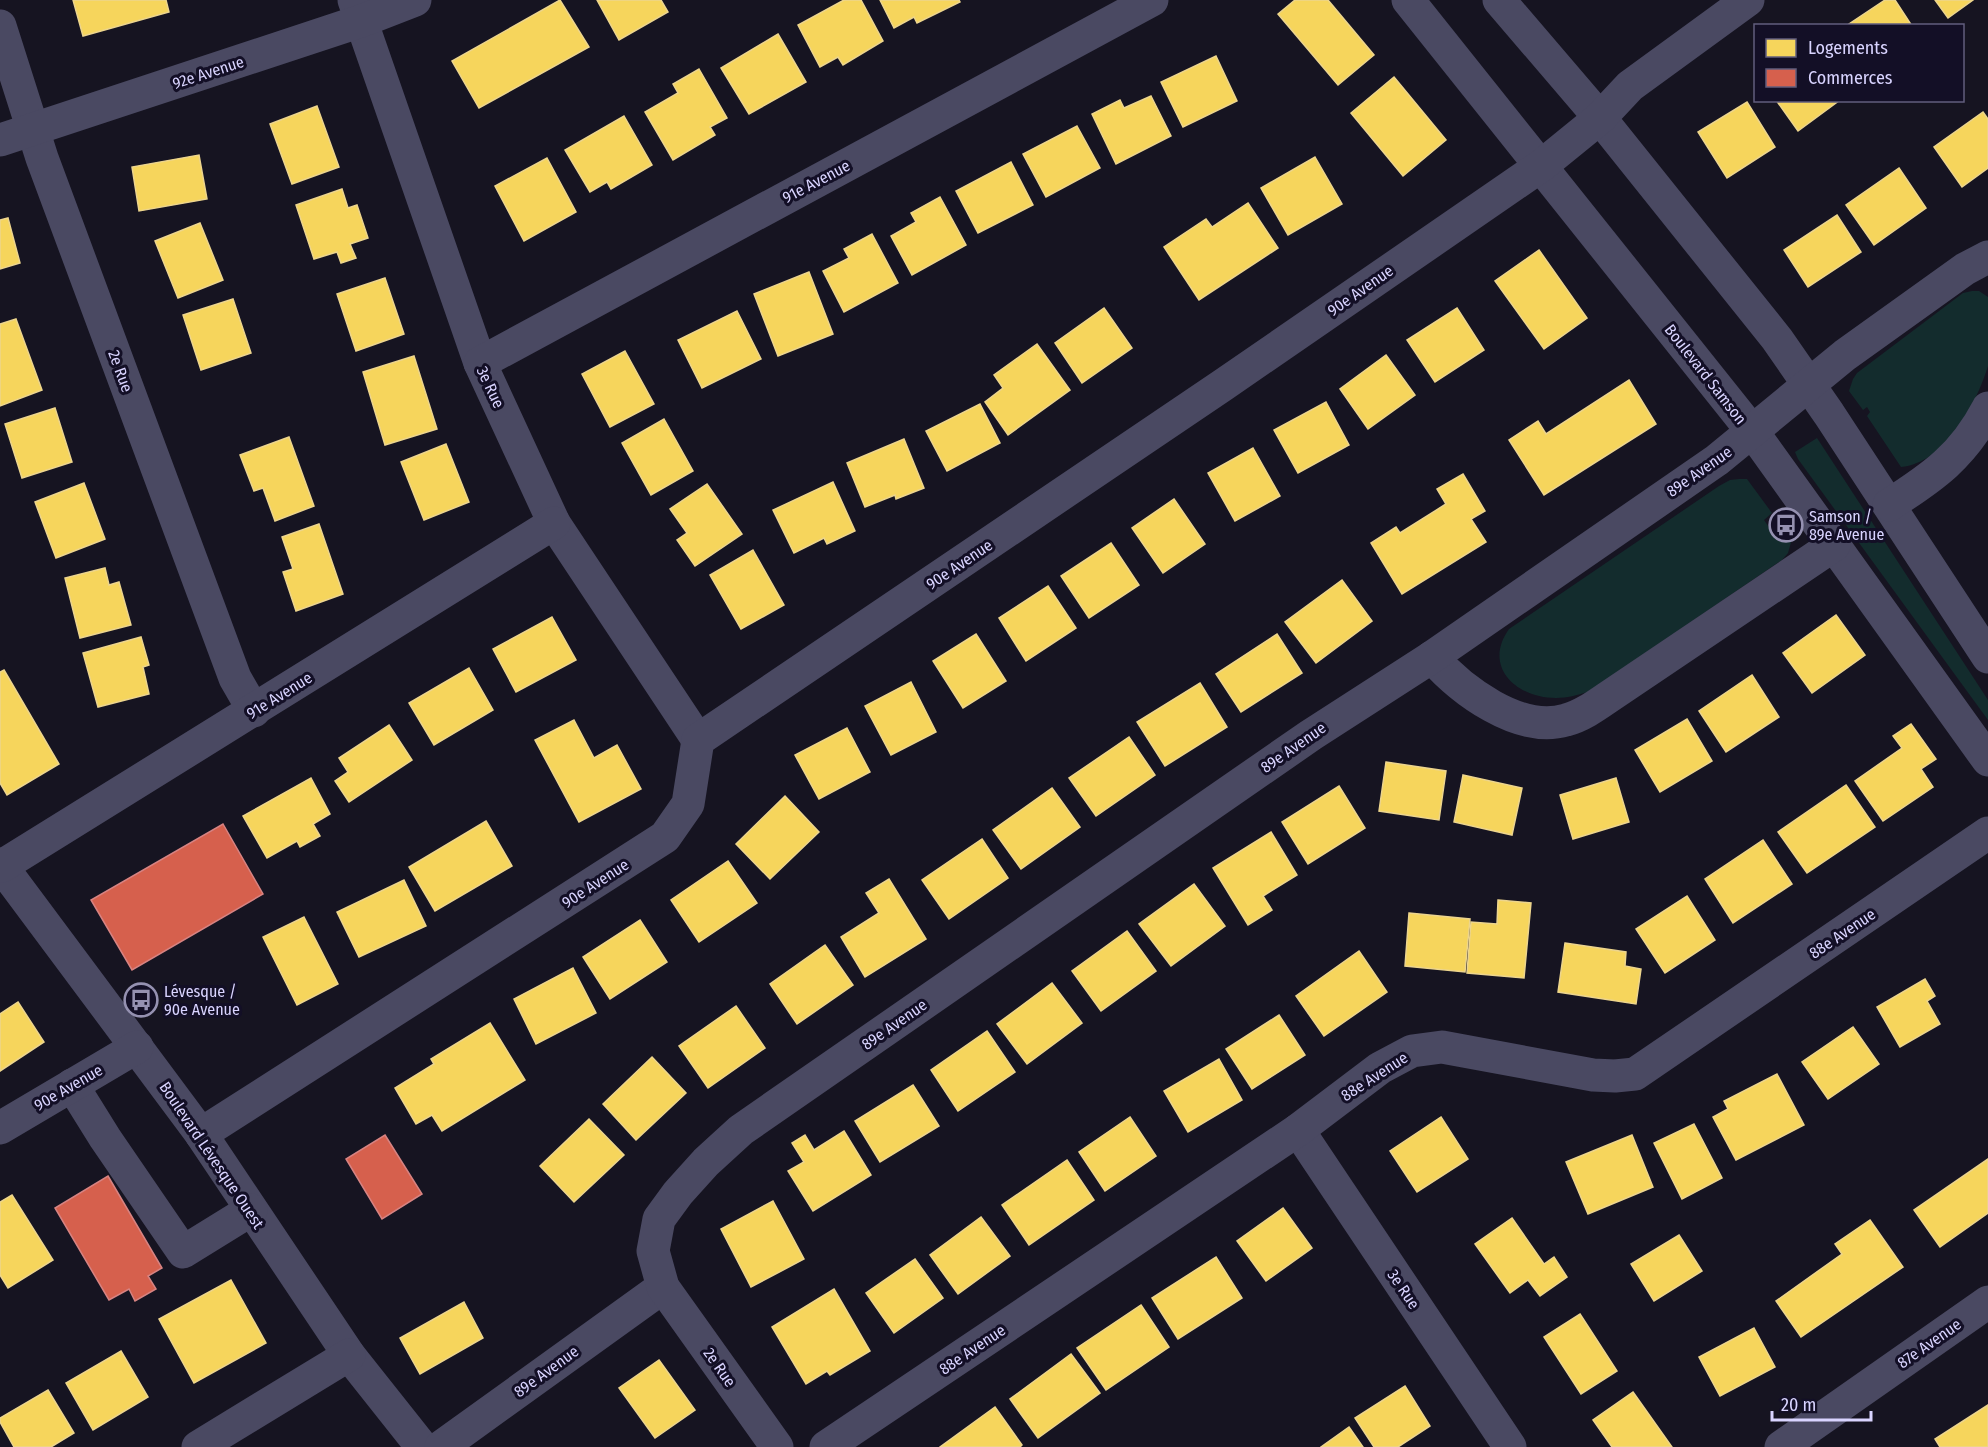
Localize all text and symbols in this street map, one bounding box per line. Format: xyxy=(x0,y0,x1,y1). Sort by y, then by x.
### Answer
legend xyxy=(1754,24,1964,102)
text: Logements xyxy=(1808,37,1888,59)
street label: 92e Avenue xyxy=(170,52,246,93)
text: Commerces xyxy=(1808,67,1893,89)
street label: 91e Avenue xyxy=(779,156,853,207)
street label: 90e Avenue xyxy=(1324,261,1397,320)
street label: Boulevard Samson xyxy=(1661,321,1750,428)
street label: 2e Rue xyxy=(104,348,137,395)
street label: 3e Rue xyxy=(473,363,508,411)
street label: 89e Avenue xyxy=(1663,442,1736,501)
bus stop icon: Samson / 89e Avenue xyxy=(1768,507,1804,543)
place label: Samson / 89e Avenue xyxy=(1809,507,1884,544)
street label: 90e Avenue xyxy=(923,535,996,594)
street label: 91e Avenue xyxy=(243,668,316,723)
street label: 89e Avenue xyxy=(1257,718,1330,777)
street label: 90e Avenue xyxy=(558,855,632,912)
street label: 88e Avenue xyxy=(1806,904,1879,962)
bus stop icon: Lévesque / 90e Avenue xyxy=(123,982,159,1018)
place label: Lévesque / 90e Avenue xyxy=(164,982,240,1019)
street label: 89e Avenue xyxy=(858,995,931,1054)
street label: 88e Avenue xyxy=(1337,1048,1411,1105)
street label: 90e Avenue xyxy=(31,1060,106,1115)
street label: Boulevard Lévesque Ouest xyxy=(155,1078,268,1233)
street label: 3e Rue xyxy=(1383,1266,1424,1313)
street label: 87e Avenue xyxy=(1894,1314,1965,1372)
street label: 88e Avenue xyxy=(936,1320,1009,1378)
street label: 89e Avenue xyxy=(510,1342,582,1401)
street label: 2e Rue xyxy=(699,1344,740,1391)
scale bar xyxy=(1772,1384,1871,1422)
text: 20 m xyxy=(1781,1394,1816,1416)

